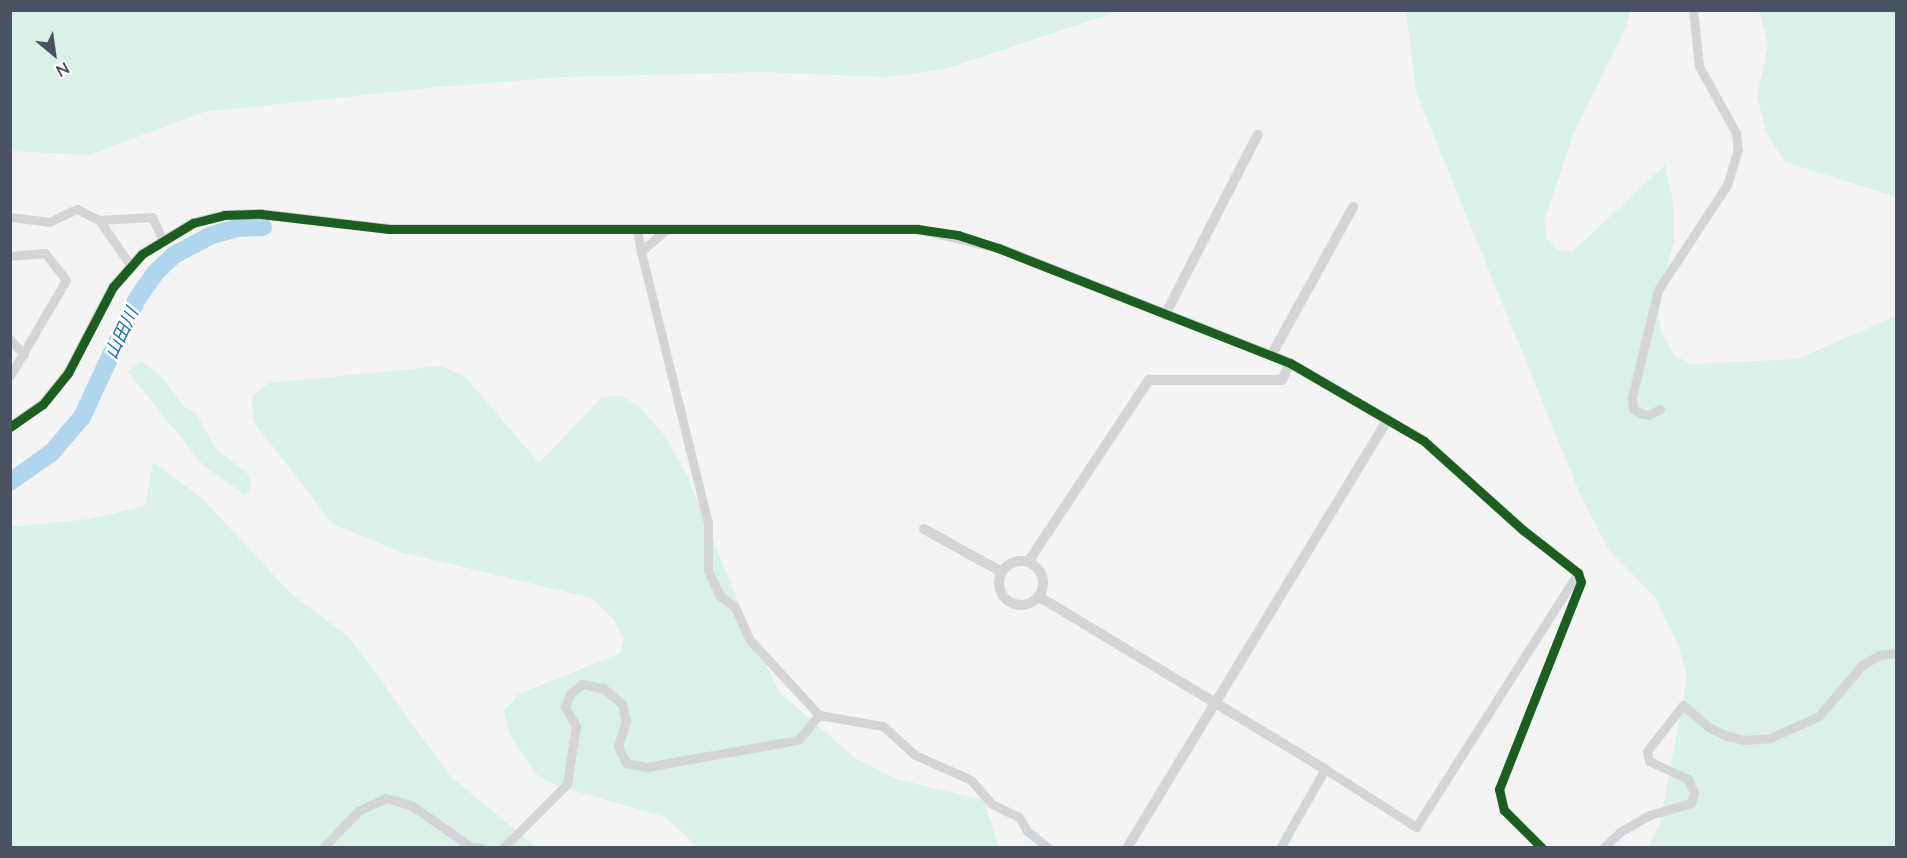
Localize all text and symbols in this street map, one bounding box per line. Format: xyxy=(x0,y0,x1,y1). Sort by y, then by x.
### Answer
north arrow xyxy=(24,24,84,84)
text: N xyxy=(53,59,73,81)
water label: 山田川 xyxy=(100,304,142,362)

